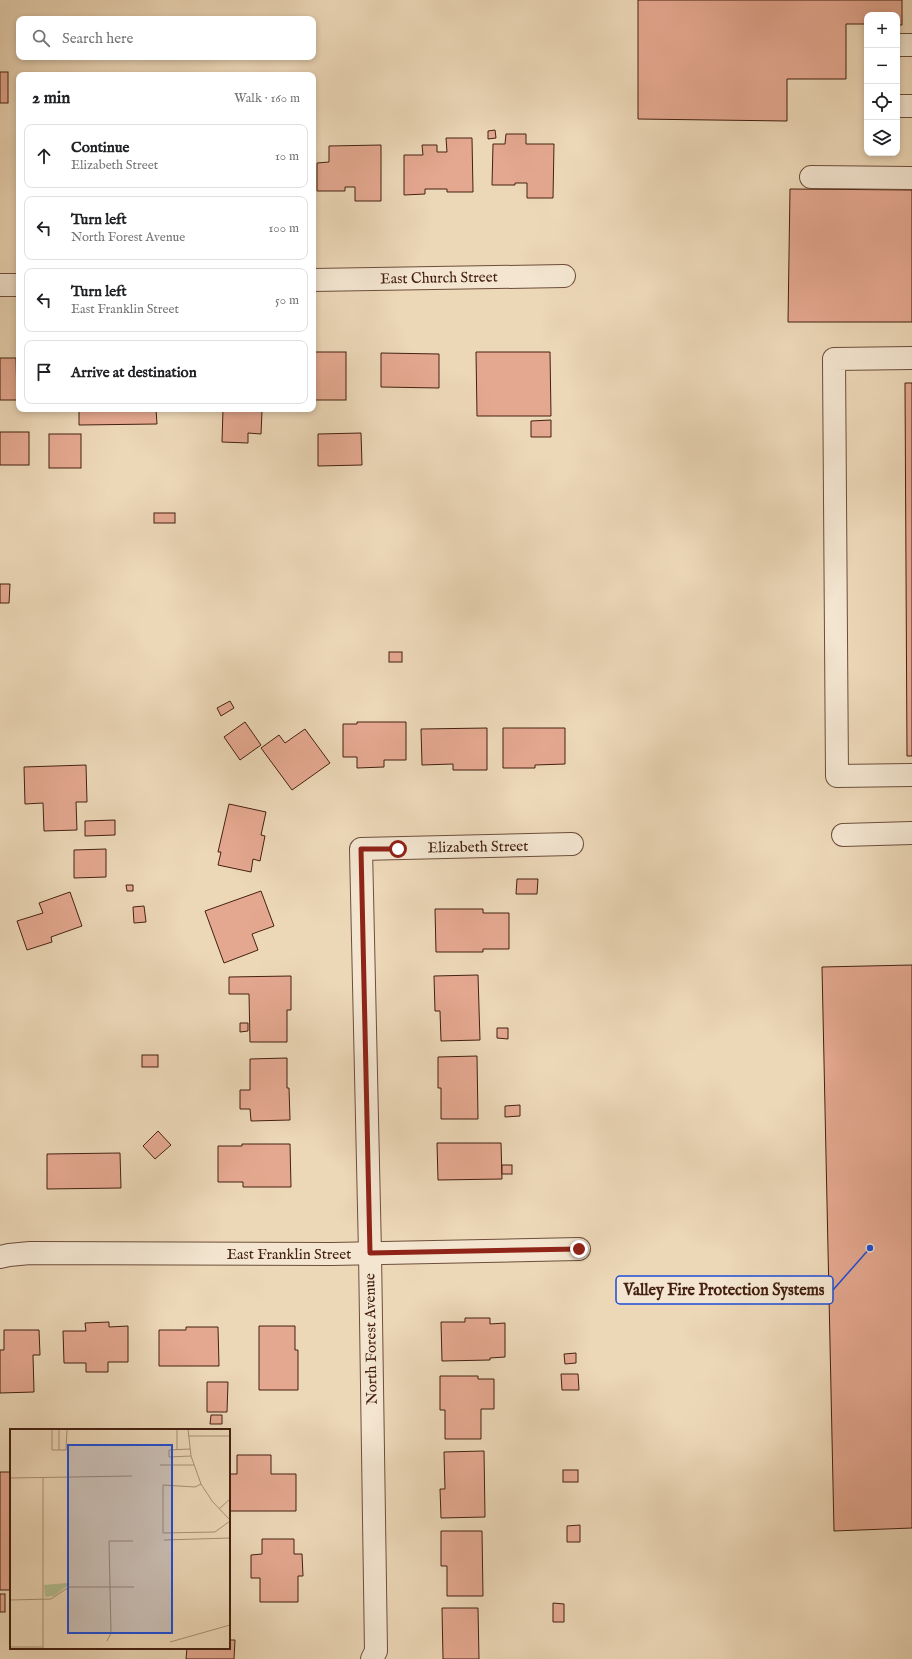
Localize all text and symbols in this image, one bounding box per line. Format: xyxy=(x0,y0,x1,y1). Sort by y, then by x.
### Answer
map controls xyxy=(864,12,900,156)
button: + xyxy=(864,12,900,48)
search box xyxy=(16,16,316,60)
icon: search xyxy=(30,27,52,49)
text: Search here xyxy=(62,29,133,48)
button: − xyxy=(864,48,900,84)
button: locate xyxy=(864,84,900,120)
text: 2 min xyxy=(32,88,70,109)
text: Walk · 160 m xyxy=(234,90,300,107)
button: layers xyxy=(864,120,900,156)
text: Continue xyxy=(71,138,129,157)
icon: ahead xyxy=(33,145,55,167)
text: 10 m xyxy=(275,148,299,165)
text: Elizabeth Street xyxy=(71,157,158,174)
text: Turn left xyxy=(71,210,127,229)
icon: left xyxy=(33,217,55,239)
text: 100 m xyxy=(269,220,299,237)
text: North Forest Avenue xyxy=(71,229,185,246)
street label: East Church Street xyxy=(380,267,498,289)
text: Turn left xyxy=(71,282,127,301)
icon: left xyxy=(33,289,55,311)
text: 50 m xyxy=(275,292,299,309)
text: East Franklin Street xyxy=(71,301,179,318)
icon: arrive xyxy=(33,361,55,383)
text: Arrive at destination xyxy=(71,363,197,382)
street label: Elizabeth Street xyxy=(428,837,528,857)
route start xyxy=(389,840,407,858)
route end xyxy=(570,1240,588,1258)
street label: East Franklin Street xyxy=(227,1245,351,1264)
street label: North Forest Avenue xyxy=(360,1273,382,1405)
callout: Valley Fire Protection Systems xyxy=(616,1276,833,1304)
text: Valley Fire Protection Systems xyxy=(623,1281,825,1301)
inset map xyxy=(10,1429,230,1649)

